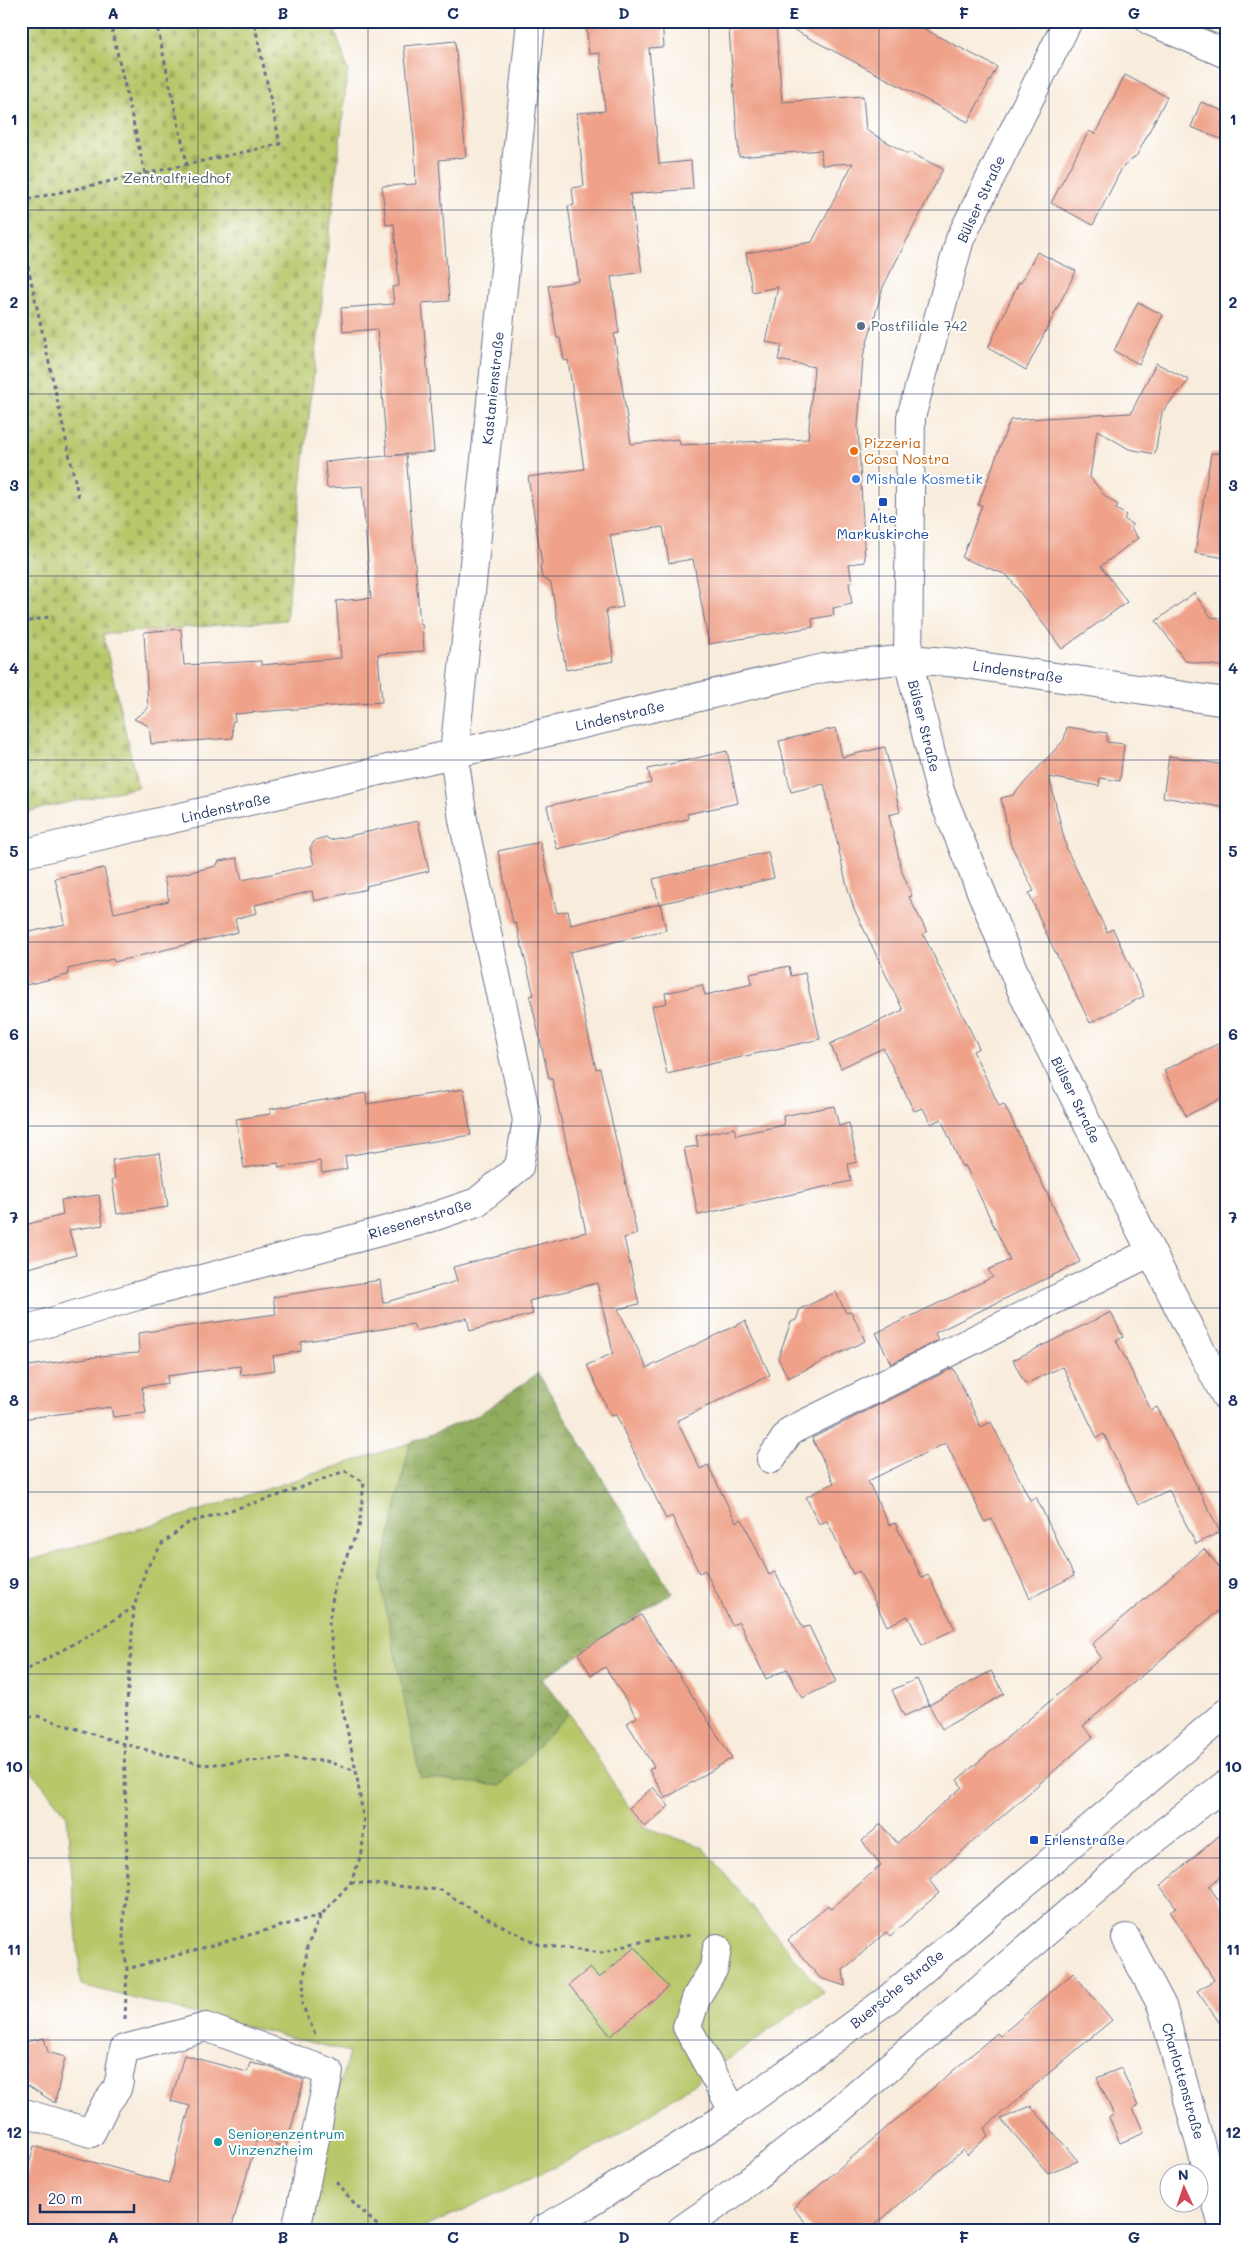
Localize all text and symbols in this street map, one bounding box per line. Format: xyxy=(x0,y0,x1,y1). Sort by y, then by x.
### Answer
text: A xyxy=(107,2,119,23)
text: B xyxy=(278,2,288,23)
text: C xyxy=(447,2,459,23)
text: D xyxy=(618,2,630,23)
text: E xyxy=(789,2,799,23)
text: F xyxy=(959,2,969,23)
text: G xyxy=(1128,2,1140,23)
text: 1 xyxy=(10,108,18,129)
text: 1 xyxy=(1229,108,1237,129)
street label: Bülser Straße xyxy=(952,152,1009,245)
park label: Zentralfriedhof xyxy=(123,168,231,187)
text: 2 xyxy=(10,291,19,312)
text: 2 xyxy=(1229,291,1238,312)
place label: Postfiliale 742 xyxy=(871,316,968,335)
marker: Postfiliale 742 xyxy=(855,320,867,332)
street label: Kastanienstraße xyxy=(477,330,508,445)
place label: Pizzeria Cosa Nostra xyxy=(864,433,950,468)
marker: Pizzeria Cosa Nostra xyxy=(848,445,860,457)
place label: Mishale Kosmetik xyxy=(866,469,983,488)
marker: Mishale Kosmetik xyxy=(850,473,862,485)
text: 3 xyxy=(9,474,19,495)
text: 3 xyxy=(1228,474,1238,495)
marker: Alte Markuskirche xyxy=(877,496,889,508)
place label: Alte Markuskirche xyxy=(837,508,929,543)
street label: Lindenstraße xyxy=(972,656,1064,687)
text: 4 xyxy=(9,657,19,678)
text: 4 xyxy=(1228,657,1238,678)
street label: Bülser Straße xyxy=(904,678,945,774)
street label: Lindenstraße xyxy=(573,696,666,735)
street label: Lindenstraße xyxy=(179,788,272,827)
text: 5 xyxy=(9,840,19,861)
text: 5 xyxy=(1228,840,1238,861)
text: 6 xyxy=(9,1023,19,1044)
text: 6 xyxy=(1228,1023,1238,1044)
street label: Bülser Straße xyxy=(1047,1053,1106,1146)
street label: Riesenerstraße xyxy=(366,1194,474,1243)
text: 7 xyxy=(10,1206,19,1227)
text: 7 xyxy=(1229,1206,1238,1227)
text: 8 xyxy=(9,1389,19,1410)
text: 8 xyxy=(1228,1389,1238,1410)
text: 9 xyxy=(9,1572,19,1593)
text: 9 xyxy=(1228,1572,1238,1593)
text: 10 xyxy=(5,1755,23,1776)
text: 10 xyxy=(1224,1755,1242,1776)
place label: Erlenstraße xyxy=(1044,1830,1125,1849)
marker: Erlenstraße xyxy=(1028,1834,1040,1846)
text: 11 xyxy=(7,1938,21,1959)
text: 11 xyxy=(1226,1938,1240,1959)
street label: Buersche Straße xyxy=(846,1945,948,2032)
street label: Charlottenstraße xyxy=(1158,2020,1209,2141)
text: 12 xyxy=(6,2121,22,2142)
text: 12 xyxy=(1225,2121,1241,2142)
place label: Seniorenzentrum Vinzenzheim xyxy=(228,2124,345,2159)
marker: Seniorenzentrum Vinzenzheim xyxy=(212,2136,224,2148)
north arrow xyxy=(1160,2164,1210,2214)
text: N xyxy=(1177,2165,1189,2184)
scale bar xyxy=(40,2181,134,2213)
text: 20 m xyxy=(48,2188,82,2208)
text: A xyxy=(107,2226,119,2247)
text: B xyxy=(278,2226,288,2247)
text: C xyxy=(447,2226,459,2247)
text: D xyxy=(618,2226,630,2247)
text: E xyxy=(789,2226,799,2247)
text: F xyxy=(959,2226,969,2247)
text: G xyxy=(1128,2226,1140,2247)

